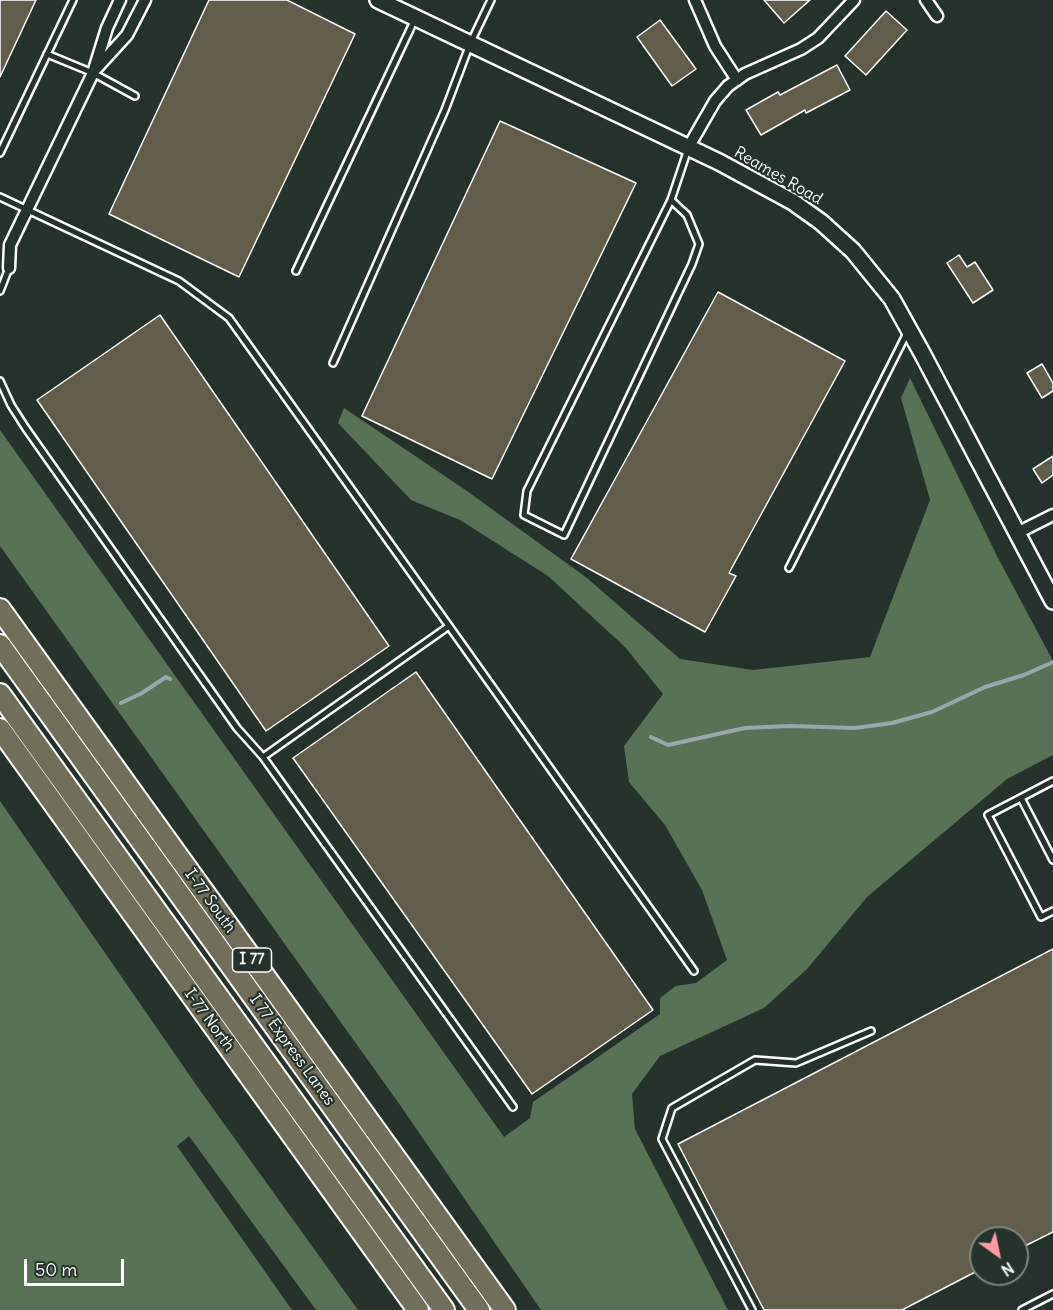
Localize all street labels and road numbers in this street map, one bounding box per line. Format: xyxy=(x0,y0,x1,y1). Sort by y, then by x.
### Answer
street label: Reames Road xyxy=(730,143,826,209)
street label: I-77 South xyxy=(180,865,240,937)
road number: I 77 xyxy=(232,948,272,972)
street label: I-77 North xyxy=(180,985,238,1055)
street label: I 77 Express Lanes xyxy=(245,991,339,1109)

